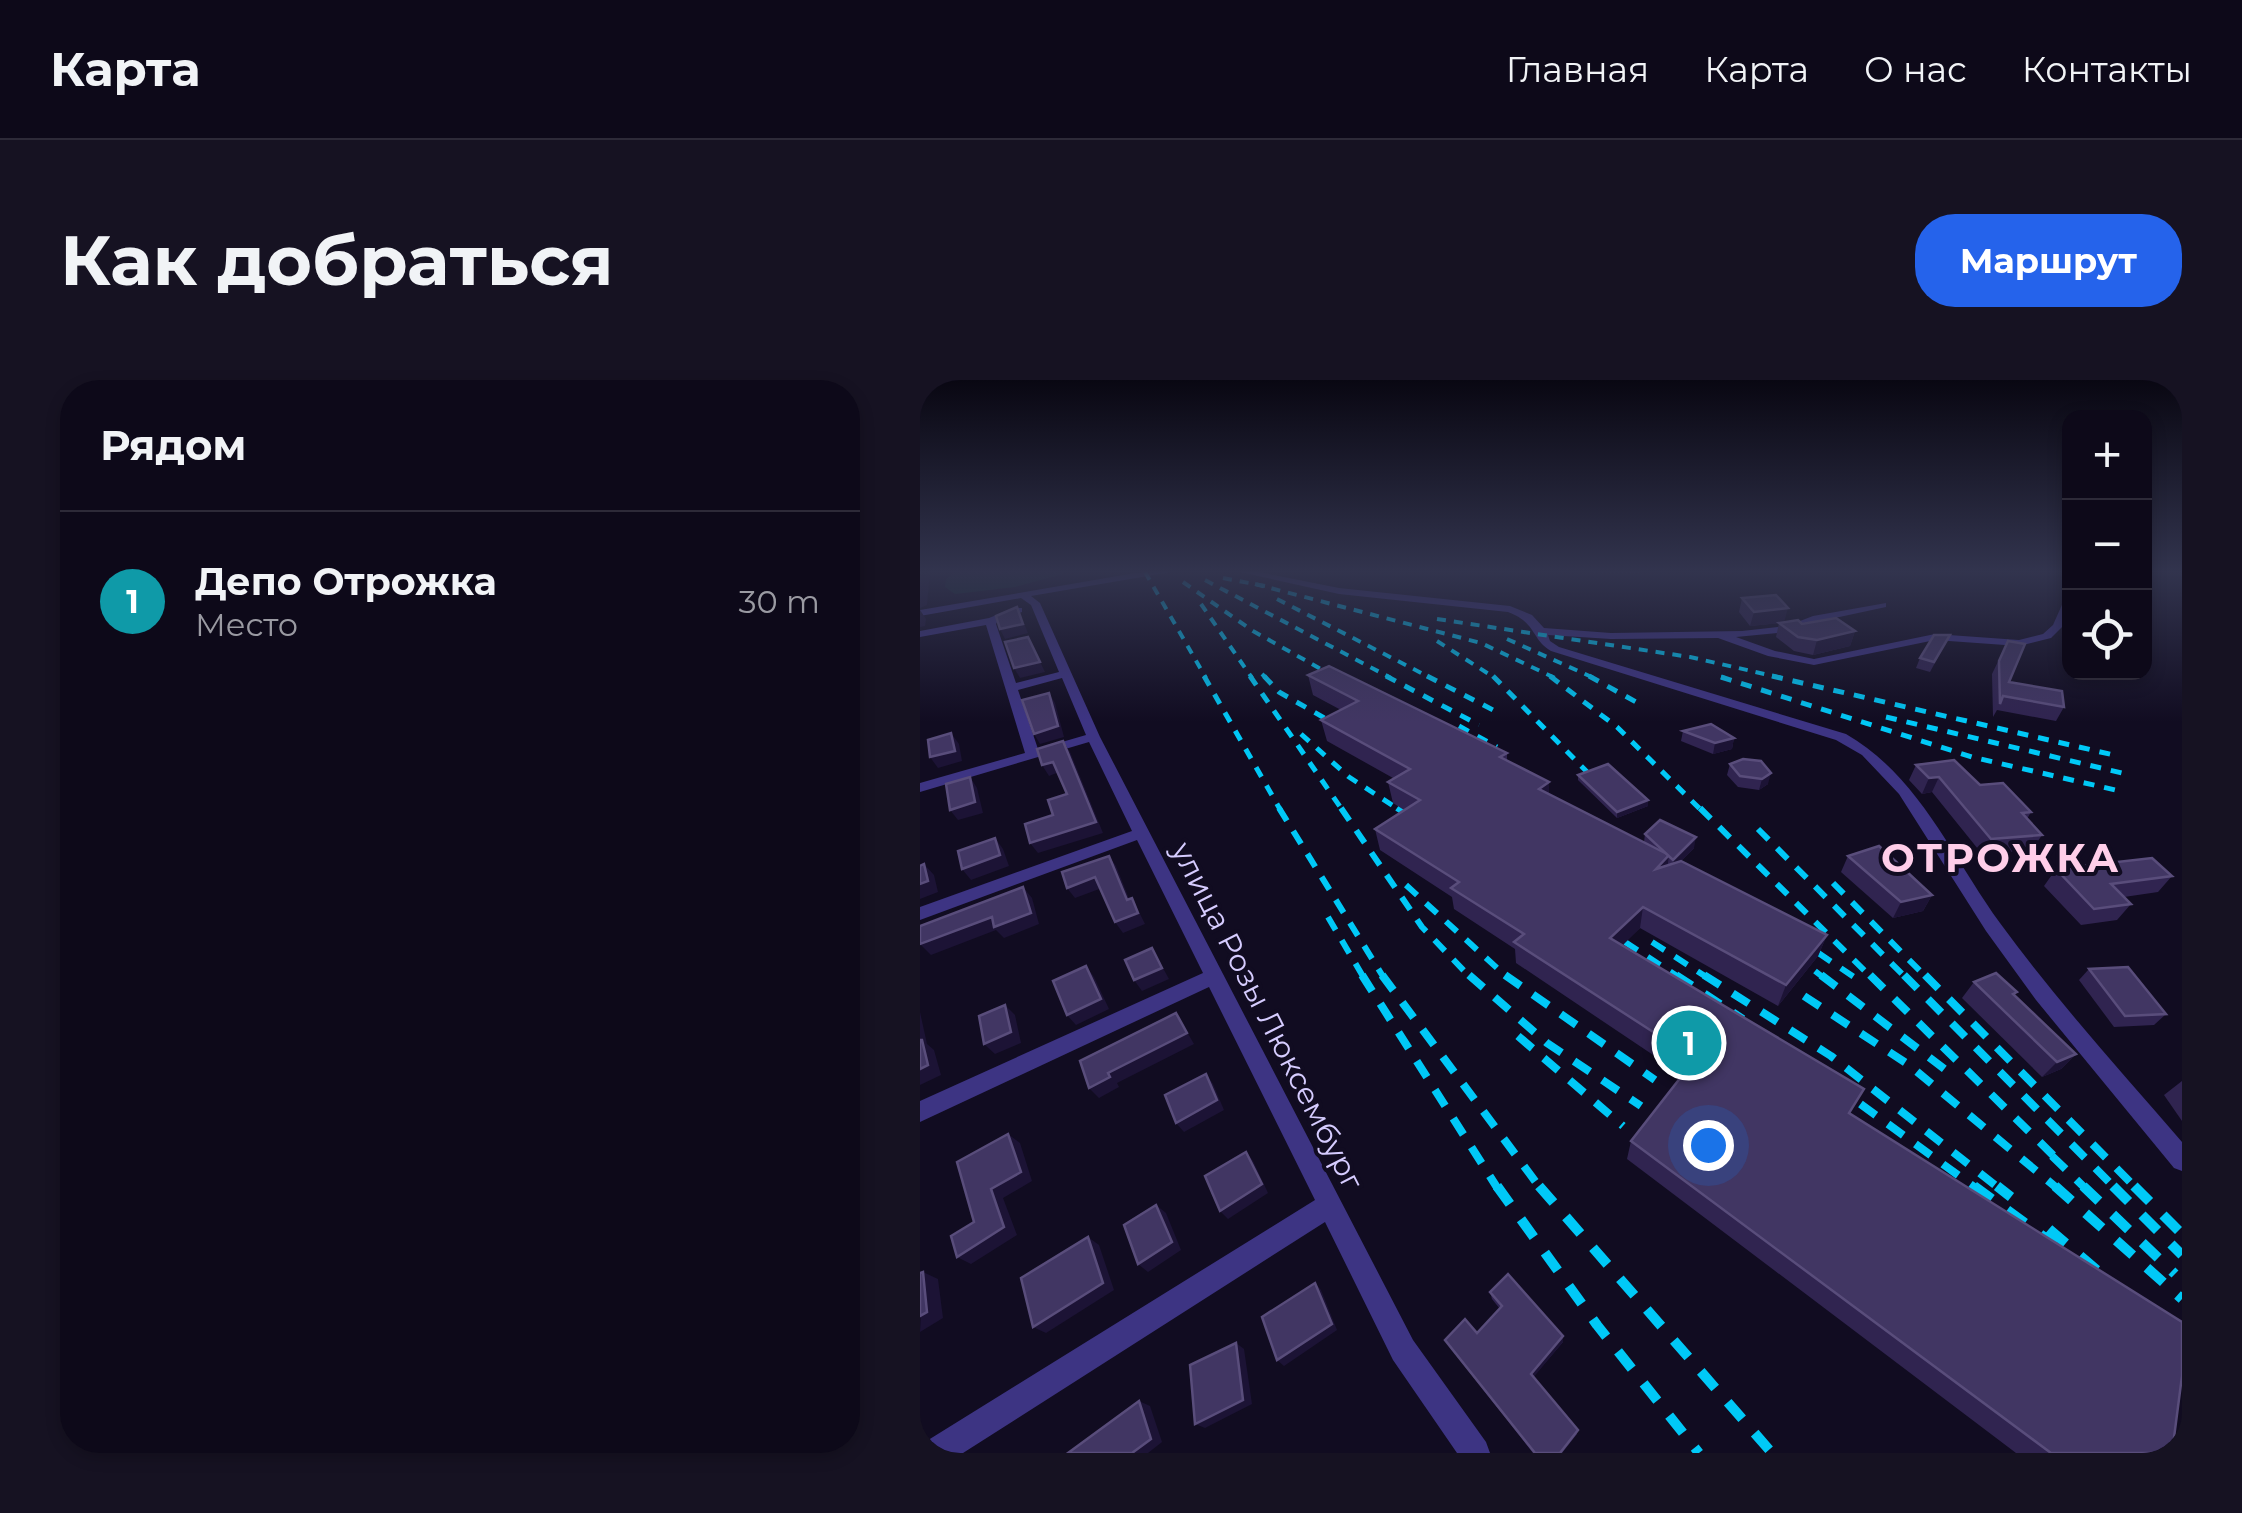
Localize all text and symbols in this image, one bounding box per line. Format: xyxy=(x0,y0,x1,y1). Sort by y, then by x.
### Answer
text: Карта xyxy=(50,40,200,98)
text: Главная xyxy=(1506,48,1649,91)
text: Карта xyxy=(1704,48,1809,91)
text: О нас xyxy=(1864,48,1967,91)
text: Контакты xyxy=(2022,48,2192,91)
button: Маршрут xyxy=(1915,214,2182,307)
text: Как добраться xyxy=(60,217,614,303)
map controls xyxy=(2062,410,2152,680)
button: + xyxy=(2062,410,2152,500)
text: Рядом xyxy=(100,419,247,471)
button: − xyxy=(2062,500,2152,590)
text: Депо Отрожка xyxy=(195,558,497,605)
text: 1 xyxy=(126,582,139,621)
text: 30 m xyxy=(738,582,820,621)
button: locate xyxy=(2062,590,2152,680)
text: Место xyxy=(195,605,298,644)
district label: ОТРОЖКА xyxy=(1881,833,2121,882)
street label: улица Розы Люксембург xyxy=(1163,835,1372,1196)
pin: 1 xyxy=(1656,1006,1722,1080)
your location xyxy=(1683,1120,1734,1171)

